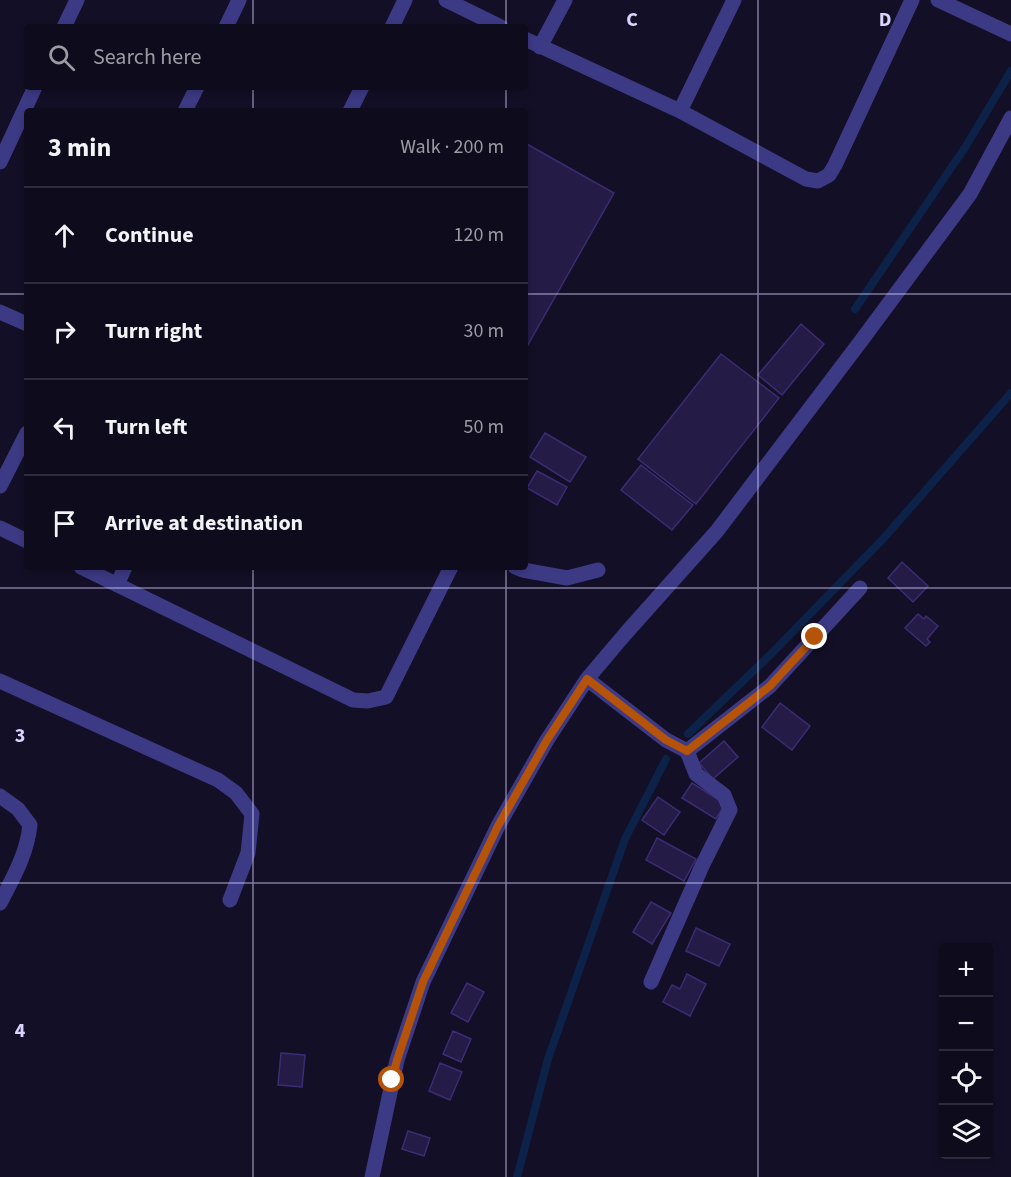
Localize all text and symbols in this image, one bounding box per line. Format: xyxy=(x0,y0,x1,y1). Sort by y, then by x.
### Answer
text: C xyxy=(626,6,638,34)
text: D xyxy=(879,6,891,34)
search box xyxy=(24,24,528,90)
icon: search xyxy=(45,41,78,74)
text: Search here xyxy=(93,41,201,73)
text: 3 min xyxy=(48,129,111,166)
text: Walk · 200 m xyxy=(400,133,504,161)
icon: ahead xyxy=(48,219,81,252)
text: Continue xyxy=(105,219,194,251)
text: 120 m xyxy=(454,221,504,249)
icon: right xyxy=(48,315,81,348)
text: Turn right xyxy=(105,315,202,347)
text: 30 m xyxy=(464,317,504,345)
icon: left xyxy=(48,411,81,444)
text: Turn left xyxy=(105,411,187,443)
text: 50 m xyxy=(464,413,504,441)
icon: arrive xyxy=(48,507,81,540)
text: Arrive at destination xyxy=(105,507,303,539)
route end xyxy=(801,623,827,649)
text: 3 xyxy=(15,722,25,750)
map controls xyxy=(939,943,993,1159)
button: + xyxy=(939,943,993,997)
button: − xyxy=(939,997,993,1051)
text: 4 xyxy=(15,1017,26,1045)
button: locate xyxy=(939,1051,993,1105)
route start xyxy=(378,1066,404,1092)
button: layers xyxy=(939,1105,993,1159)

